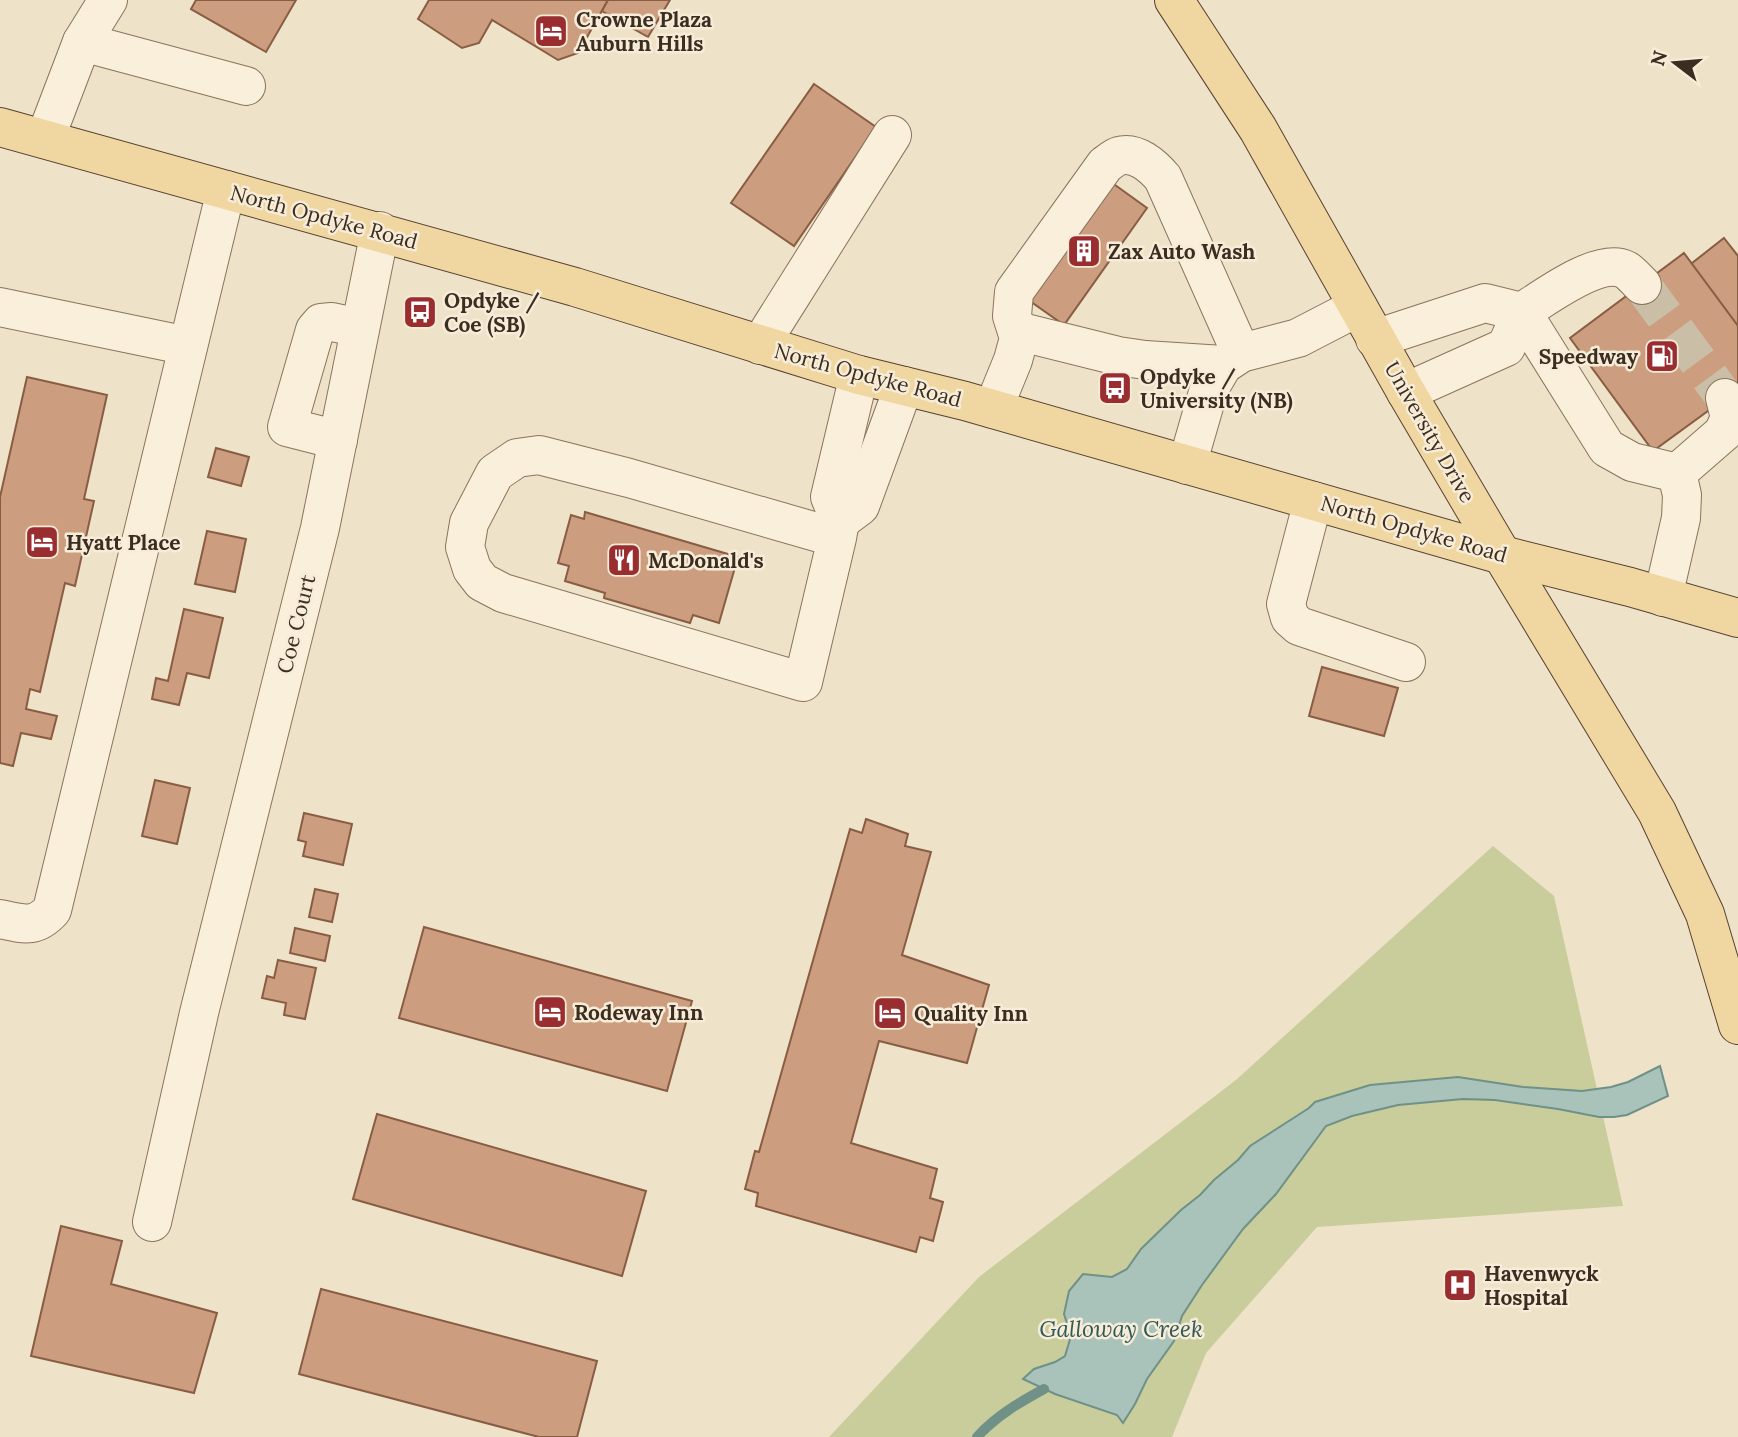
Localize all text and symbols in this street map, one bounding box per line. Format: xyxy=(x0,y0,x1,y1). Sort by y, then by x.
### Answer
place label: Crowne Plaza Auburn Hills xyxy=(576,6,712,57)
hotel icon: Crowne Plaza Auburn Hills xyxy=(532,12,570,50)
north arrow xyxy=(1640,28,1710,98)
text: N xyxy=(1645,48,1672,69)
street label: North Opdyke Road xyxy=(227,179,421,255)
building icon: Zax Auto Wash xyxy=(1065,232,1103,270)
place label: Zax Auto Wash xyxy=(1108,238,1255,265)
place label: Opdyke / Coe (SB) xyxy=(444,287,540,338)
bus stop icon: Opdyke / Coe (SB) xyxy=(401,293,439,331)
street label: North Opdyke Road xyxy=(771,337,965,413)
fuel station icon: Speedway xyxy=(1643,337,1681,375)
place label: Speedway xyxy=(1539,343,1638,370)
street label: University Drive xyxy=(1379,357,1481,507)
place label: Opdyke / University (NB) xyxy=(1140,363,1293,414)
bus stop icon: Opdyke / University (NB) xyxy=(1096,369,1134,407)
street label: North Opdyke Road xyxy=(1318,489,1510,569)
hotel icon: Hyatt Place xyxy=(23,523,61,561)
place label: Hyatt Place xyxy=(66,529,181,556)
restaurant icon: McDonald's xyxy=(605,541,643,579)
place label: McDonald's xyxy=(648,547,764,574)
street label: Coe Court xyxy=(271,571,321,676)
hotel icon: Rodeway Inn xyxy=(531,993,569,1031)
hotel icon: Quality Inn xyxy=(871,994,909,1032)
place label: Rodeway Inn xyxy=(574,999,703,1026)
place label: Quality Inn xyxy=(914,1000,1028,1027)
place label: Havenwyck Hospital xyxy=(1484,1260,1599,1311)
hospital icon: Havenwyck Hospital xyxy=(1441,1266,1479,1304)
water label: Galloway Creek xyxy=(1039,1314,1203,1343)

